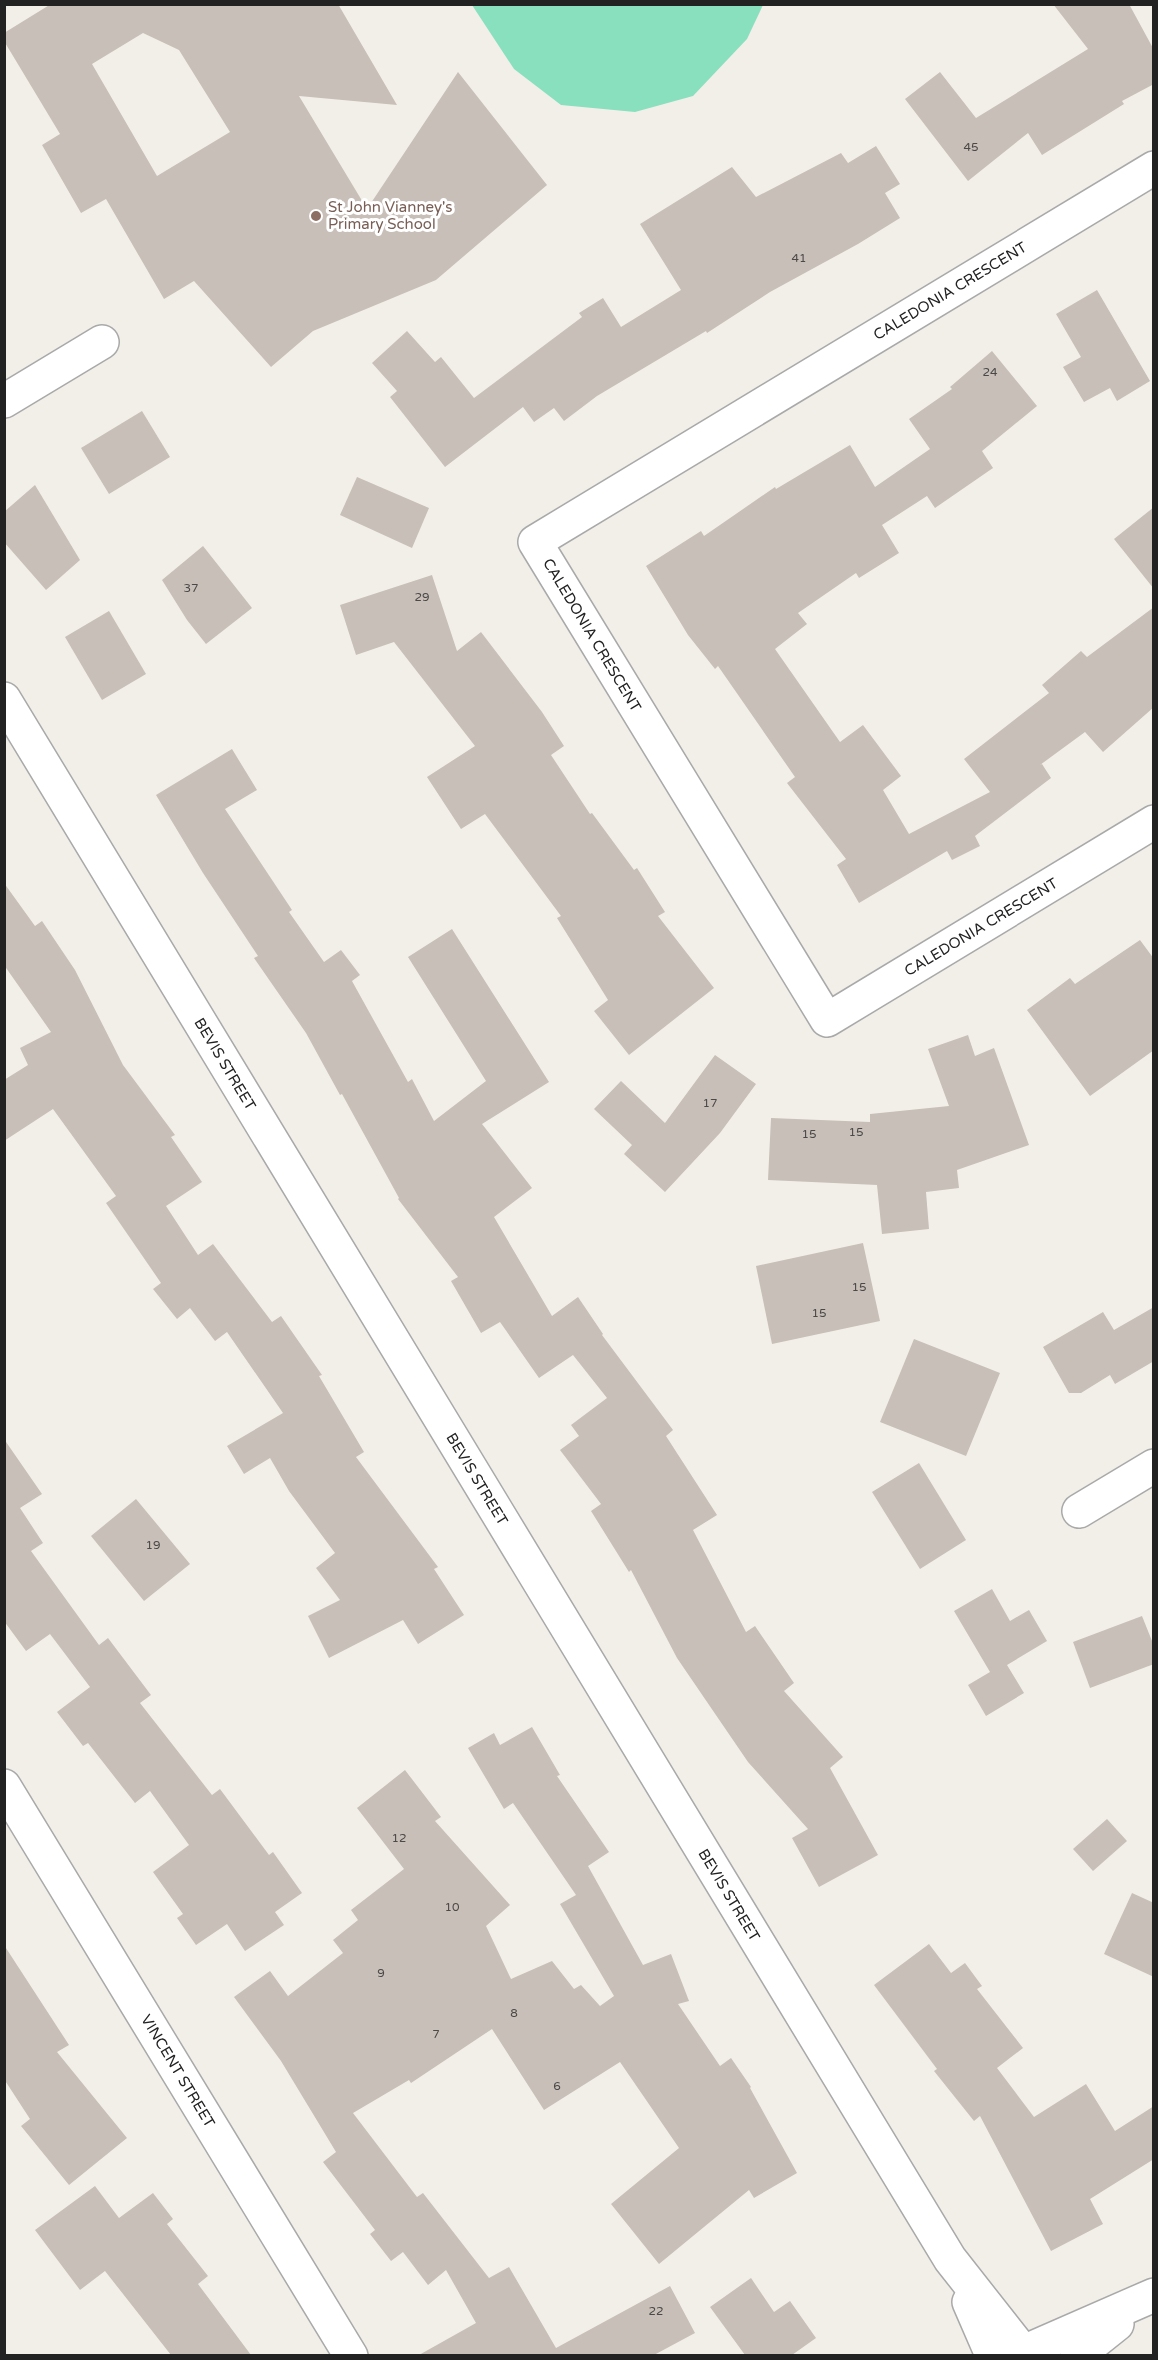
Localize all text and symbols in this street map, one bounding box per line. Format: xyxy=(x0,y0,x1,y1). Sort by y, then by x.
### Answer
house number: 45 xyxy=(963,140,979,154)
place label: St John Vianney's Primary School xyxy=(328,198,453,233)
marker: St John Vianney's Primary School xyxy=(309,209,323,223)
street label: CALEDONIA CRESCENT xyxy=(870,238,1030,344)
house number: 41 xyxy=(791,251,807,265)
house number: 24 xyxy=(982,365,998,379)
street label: CALEDONIA CRESCENT xyxy=(539,555,645,715)
house number: 37 xyxy=(183,581,199,595)
house number: 29 xyxy=(414,590,430,604)
street label: CALEDONIA CRESCENT xyxy=(901,874,1061,980)
street label: BEVIS STREET xyxy=(190,1015,260,1113)
house number: 17 xyxy=(702,1096,718,1110)
house number: 15 xyxy=(848,1125,864,1139)
house number: 15 xyxy=(801,1127,817,1141)
house number: 15 xyxy=(851,1280,867,1294)
house number: 15 xyxy=(811,1306,827,1320)
street label: BEVIS STREET xyxy=(442,1430,512,1528)
house number: 19 xyxy=(145,1538,161,1552)
house number: 12 xyxy=(391,1831,407,1845)
street label: BEVIS STREET xyxy=(694,1846,764,1944)
house number: 10 xyxy=(444,1900,460,1914)
house number: 9 xyxy=(377,1966,385,1980)
house number: 8 xyxy=(510,2006,518,2020)
street label: VINCENT STREET xyxy=(137,2011,219,2131)
house number: 7 xyxy=(432,2027,440,2041)
house number: 6 xyxy=(553,2079,561,2093)
house number: 22 xyxy=(648,2304,664,2318)

